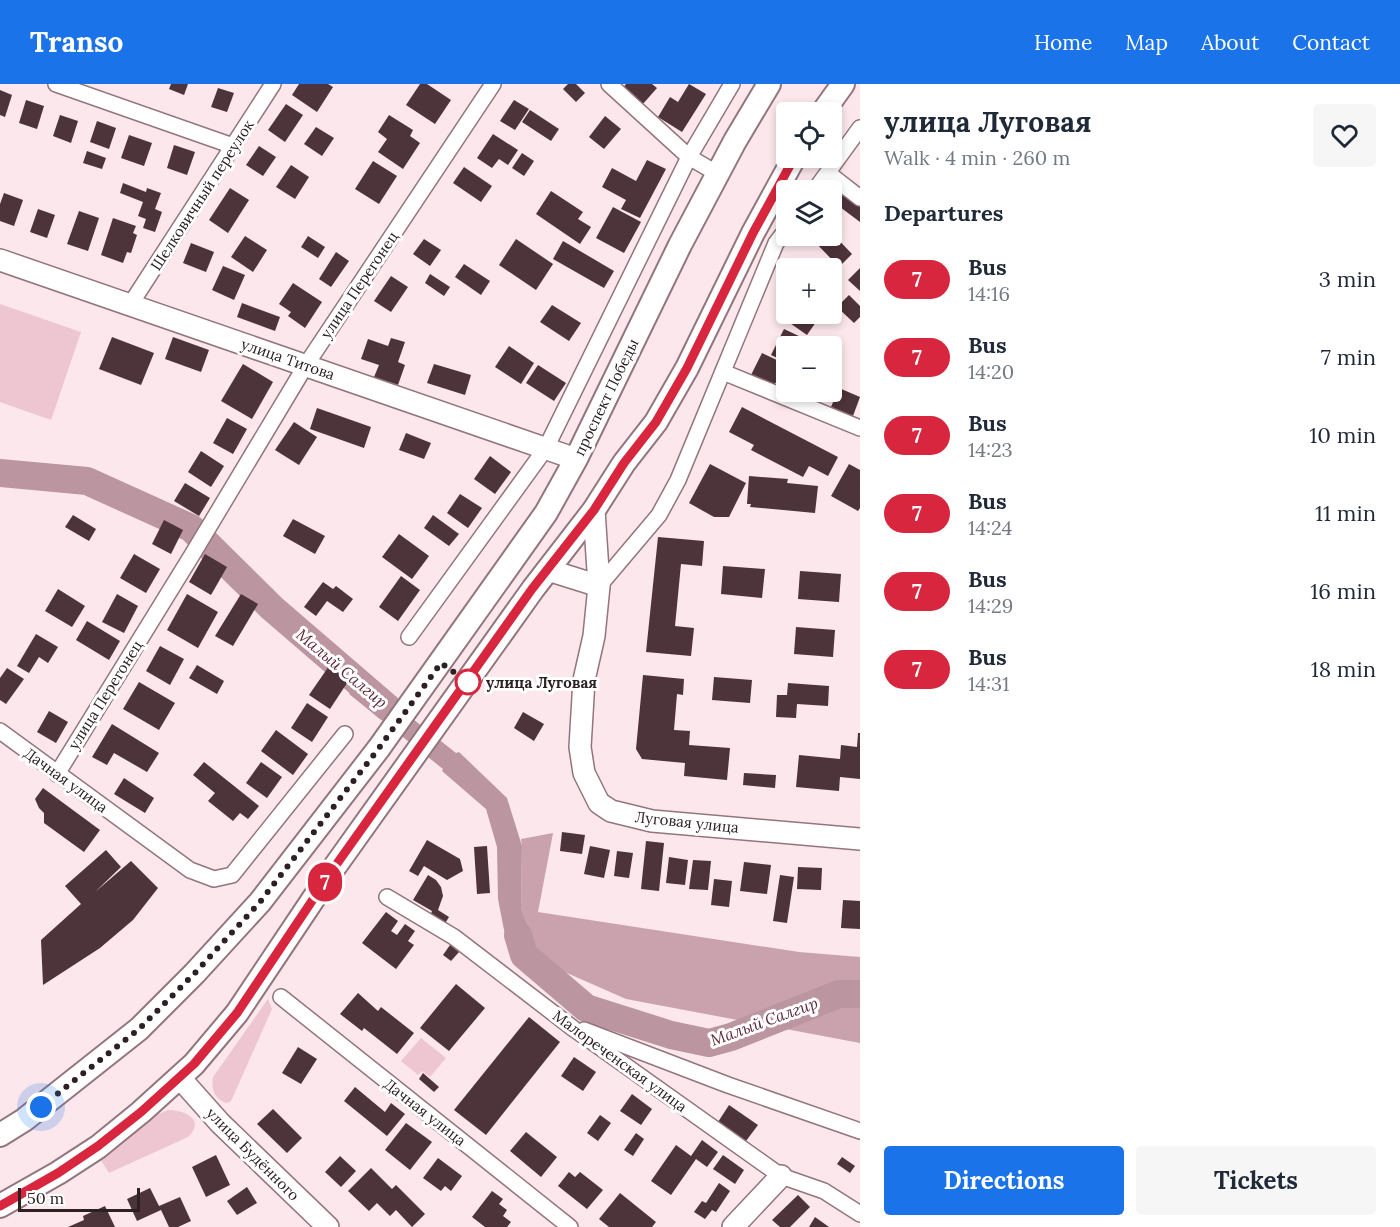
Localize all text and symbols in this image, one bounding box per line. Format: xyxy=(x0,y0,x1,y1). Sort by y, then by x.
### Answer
text: Transo xyxy=(30,24,123,60)
text: Home xyxy=(1034,29,1092,56)
text: Map xyxy=(1125,29,1168,56)
text: About xyxy=(1201,29,1259,56)
text: Contact xyxy=(1292,29,1370,56)
map controls xyxy=(776,102,842,402)
button: locate xyxy=(776,102,842,168)
text: улица Луговая xyxy=(884,104,1092,140)
button: heart xyxy=(1313,104,1376,167)
street label: Шелковичный переулок xyxy=(146,116,258,274)
text: Walk · 4 min · 260 m xyxy=(884,145,1070,170)
button: layers xyxy=(776,180,842,246)
text: Departures xyxy=(884,199,1003,227)
street label: улица Перегонец xyxy=(316,228,402,342)
text: Bus xyxy=(968,253,1007,281)
button: + xyxy=(776,258,842,324)
text: 3 min xyxy=(1319,265,1376,293)
text: 7 xyxy=(912,266,922,293)
text: 14:16 xyxy=(968,281,1010,306)
text: Bus xyxy=(968,331,1007,359)
street label: улица Титова xyxy=(239,334,337,384)
street label: проспект Победы xyxy=(569,335,643,459)
button: − xyxy=(776,336,842,402)
text: 7 min xyxy=(1321,343,1376,371)
text: 7 xyxy=(912,344,922,371)
text: 14:20 xyxy=(968,359,1014,384)
text: Bus xyxy=(968,409,1007,437)
text: 10 min xyxy=(1309,421,1376,449)
text: 7 xyxy=(912,422,922,449)
text: 14:23 xyxy=(968,437,1013,462)
text: Bus xyxy=(968,487,1007,515)
text: 11 min xyxy=(1315,499,1376,527)
text: 7 xyxy=(912,500,922,527)
text: 14:24 xyxy=(968,515,1012,540)
text: Bus xyxy=(968,565,1007,593)
text: 16 min xyxy=(1310,577,1376,605)
text: 7 xyxy=(912,578,922,605)
text: 14:29 xyxy=(968,593,1013,618)
water label: Малый Салгир xyxy=(292,624,392,712)
street label: улица Перегонец xyxy=(64,637,146,753)
text: Bus xyxy=(968,643,1007,671)
text: 18 min xyxy=(1311,655,1376,683)
text: 7 xyxy=(912,656,922,683)
marker: улица Луговая xyxy=(455,669,481,695)
text: 14:31 xyxy=(968,671,1010,696)
place label: улица Луговая xyxy=(486,673,597,692)
street label: Дачная улица xyxy=(20,743,112,817)
street label: Луговая улица xyxy=(634,807,740,837)
line badge: 7 xyxy=(306,862,344,902)
text: 7 xyxy=(320,869,330,896)
water label: Малый Салгир xyxy=(708,992,820,1050)
street label: Малореченская улица xyxy=(549,1006,691,1116)
street label: Дачная улица xyxy=(380,1074,470,1150)
your location xyxy=(26,1092,56,1122)
street label: улица Будённого xyxy=(202,1103,304,1205)
button: Directions xyxy=(884,1146,1124,1215)
button: Tickets xyxy=(1136,1146,1376,1215)
scale bar xyxy=(18,1185,140,1212)
text: 50 m xyxy=(27,1188,64,1208)

